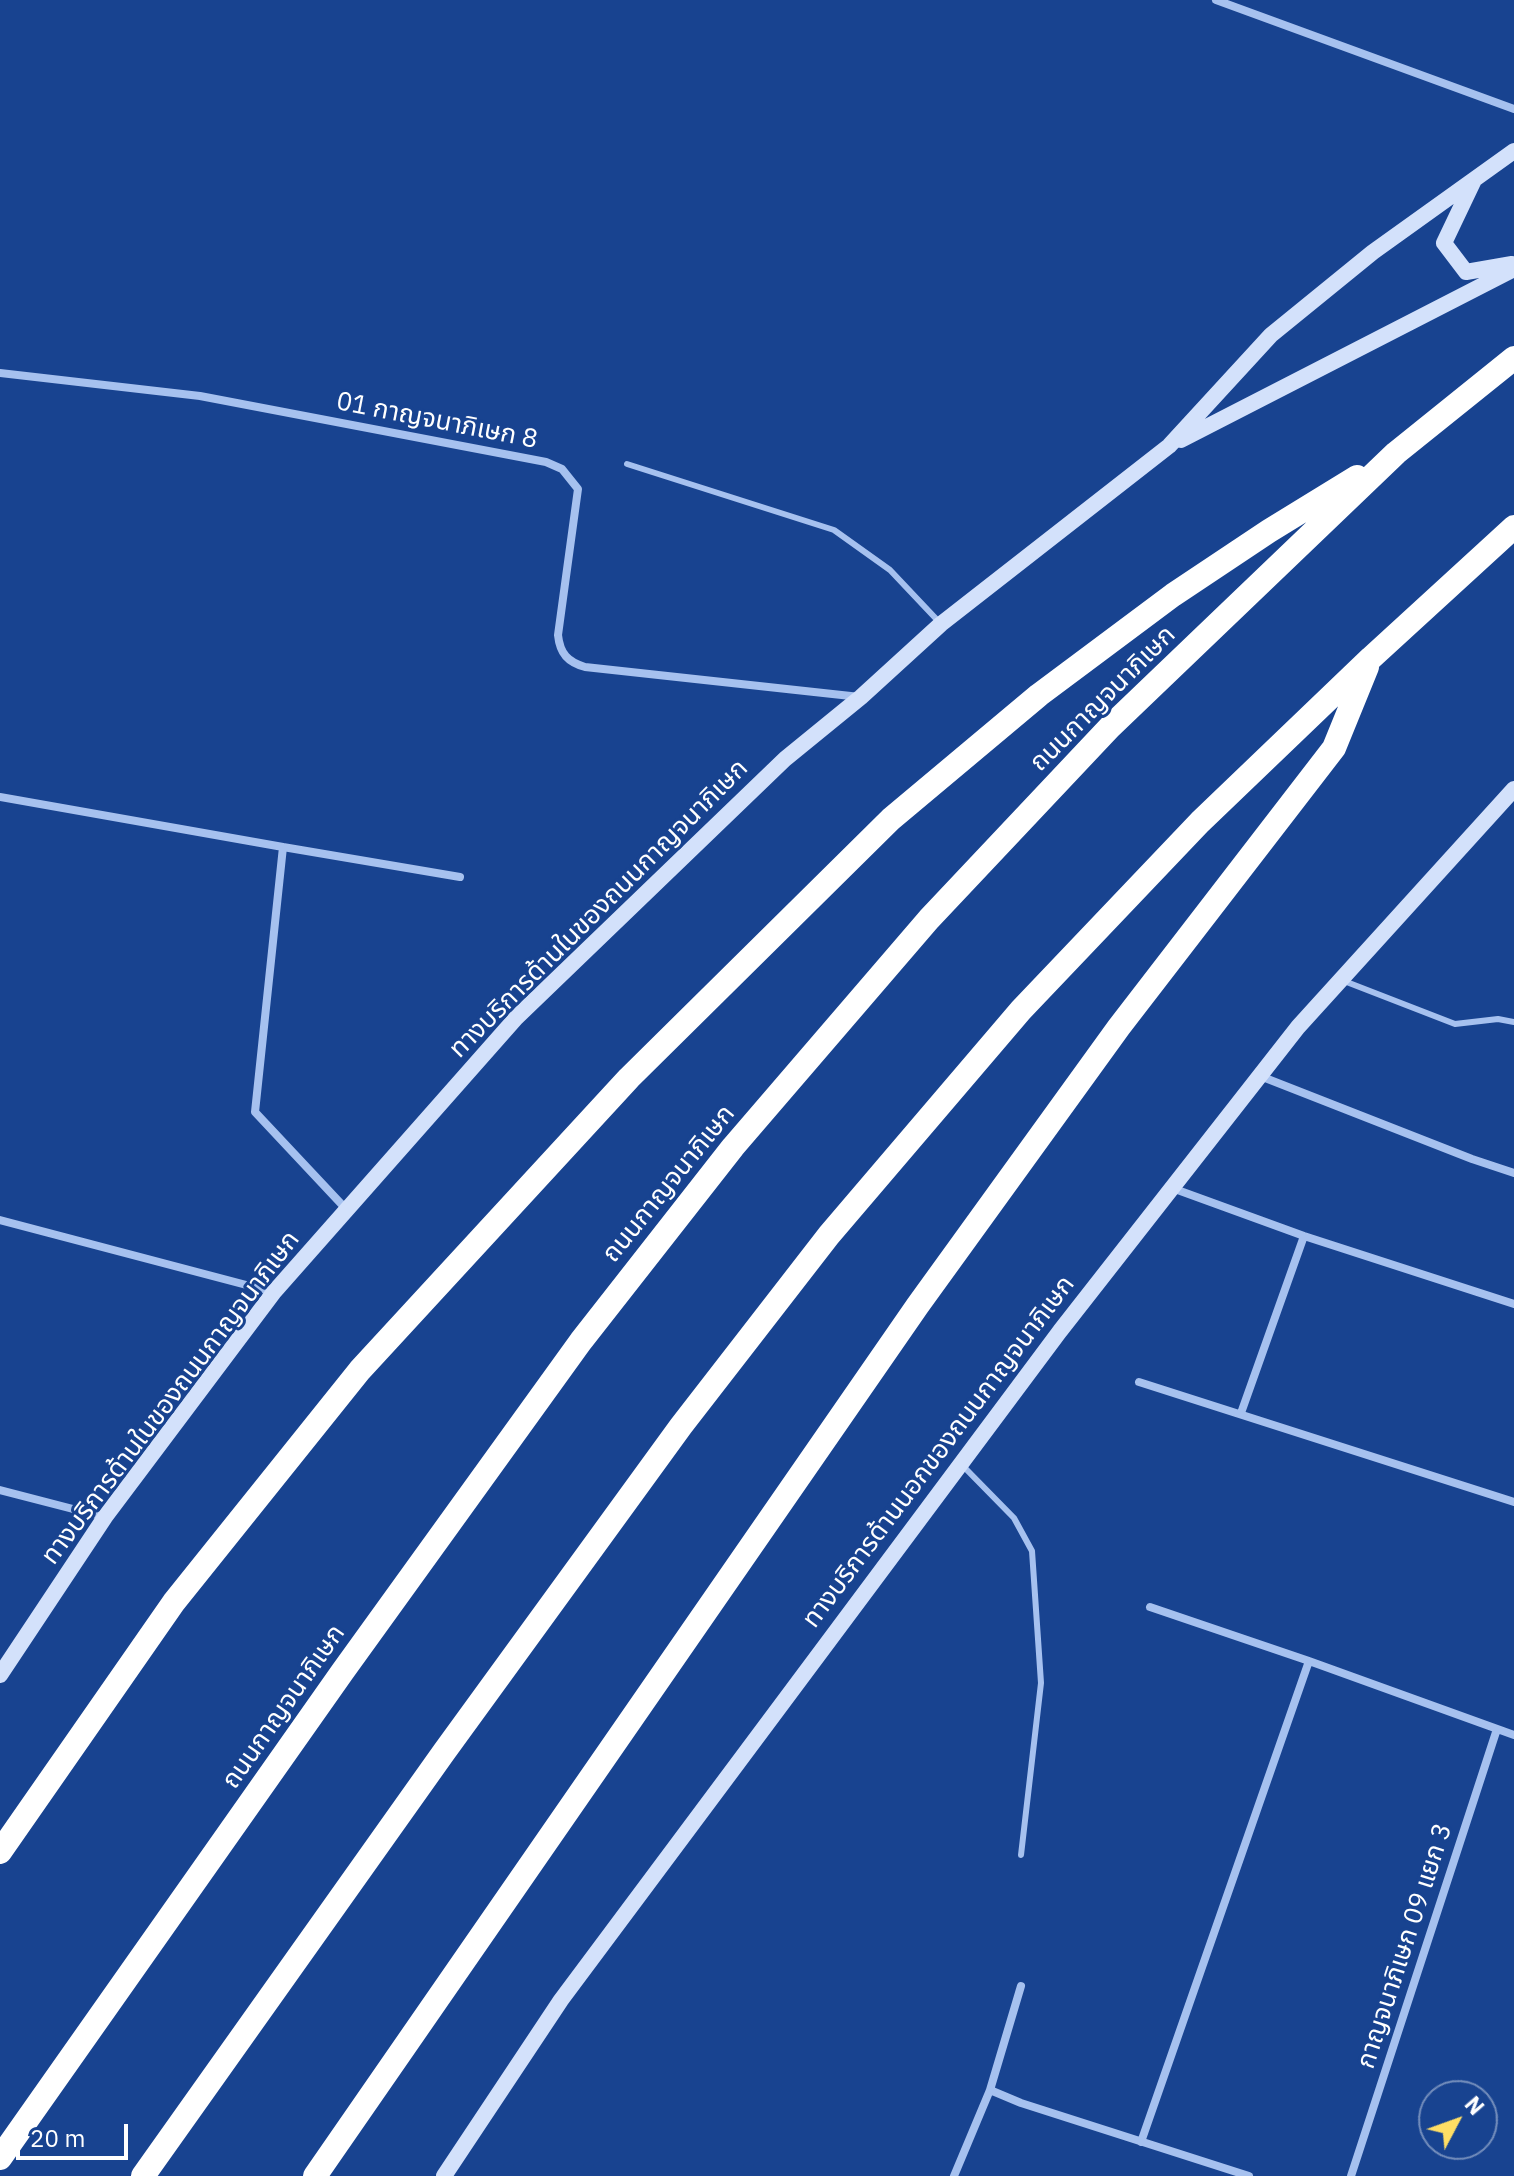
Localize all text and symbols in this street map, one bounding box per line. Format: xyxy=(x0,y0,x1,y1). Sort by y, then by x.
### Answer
street label: 01 กาญจนาภิเษก 8 xyxy=(334,386,540,456)
street label: ถนนกาญจนาภิเษก xyxy=(1024,620,1182,778)
street label: ทางบริการด้านในของถนนกาญจนาภิเษก xyxy=(443,753,755,1065)
street label: ถนนกาญจนาภิเษก xyxy=(596,1099,742,1269)
street label: ทางบริการด้านในของถนนกาญจนาภิเษก xyxy=(35,1225,307,1571)
street label: ทางบริการด้านนอกของถนนกาญจนาภิเษก xyxy=(796,1270,1082,1634)
street label: ถนนกาญจนาภิเษก xyxy=(216,1619,352,1795)
street label: กาญจนาภิเษก 09 แยก 3 xyxy=(1351,1820,1459,2072)
north arrow xyxy=(1418,2080,1498,2160)
text: N xyxy=(1459,2090,1491,2121)
scale bar xyxy=(20,2108,132,2158)
text: 20 m xyxy=(30,2122,85,2154)

